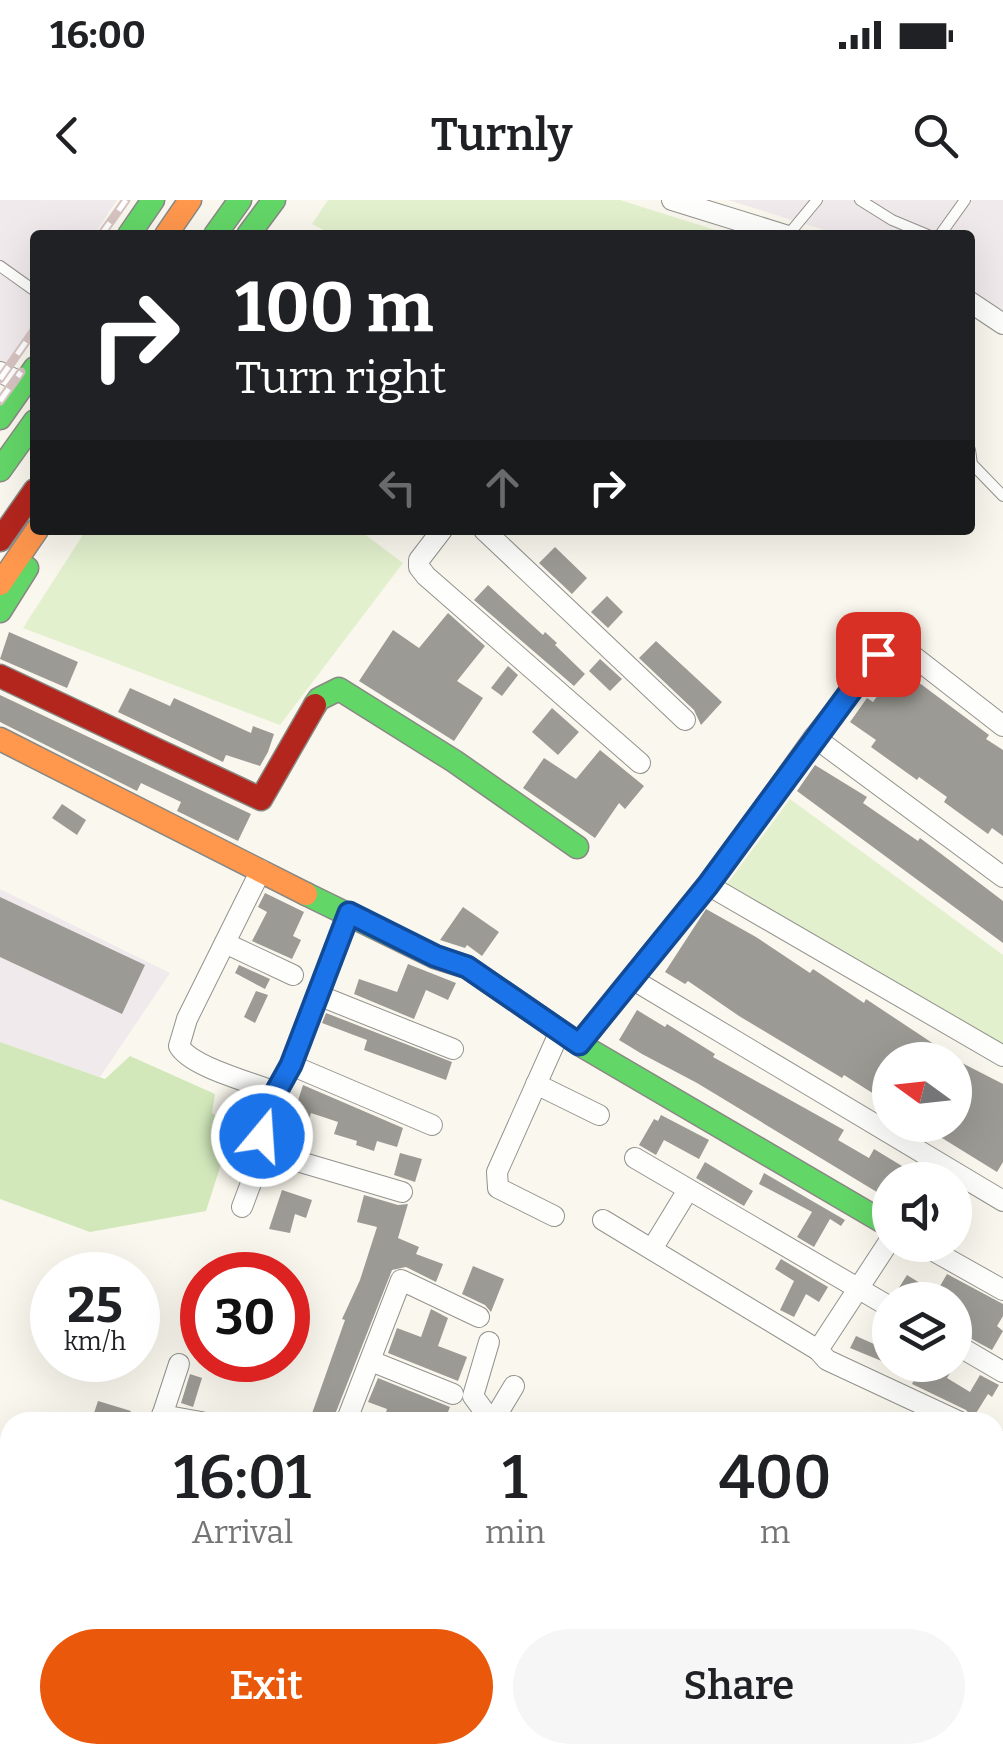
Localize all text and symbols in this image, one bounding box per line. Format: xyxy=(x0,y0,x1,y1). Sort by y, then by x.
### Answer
text: 16:00 xyxy=(50,12,146,58)
icon: back xyxy=(40,108,95,163)
text: Turnly xyxy=(431,108,572,162)
icon: search xyxy=(908,108,963,163)
text: 100 m xyxy=(235,266,434,350)
icon: right xyxy=(70,270,200,400)
text: Turn right xyxy=(235,351,447,405)
icon: left xyxy=(370,460,425,515)
icon: ahead xyxy=(475,460,530,515)
icon: right xyxy=(580,460,635,515)
pin xyxy=(836,612,921,697)
icon: arrive xyxy=(851,627,906,682)
north arrow xyxy=(872,1042,972,1142)
map controls xyxy=(872,1042,972,1382)
position arrow xyxy=(210,1084,314,1188)
button: sound xyxy=(872,1162,972,1262)
speed limit sign: 30 xyxy=(180,1252,310,1382)
text: 25 xyxy=(67,1275,123,1335)
button: layers xyxy=(872,1282,972,1382)
text: km/h xyxy=(64,1327,126,1357)
text: 16:01 xyxy=(174,1442,311,1514)
text: 1 xyxy=(502,1442,528,1514)
text: 400 xyxy=(719,1442,831,1514)
text: Arrival xyxy=(192,1513,293,1551)
text: min xyxy=(485,1513,545,1551)
text: m xyxy=(760,1513,790,1551)
button: Exit xyxy=(40,1629,493,1744)
button: Share xyxy=(513,1629,965,1744)

